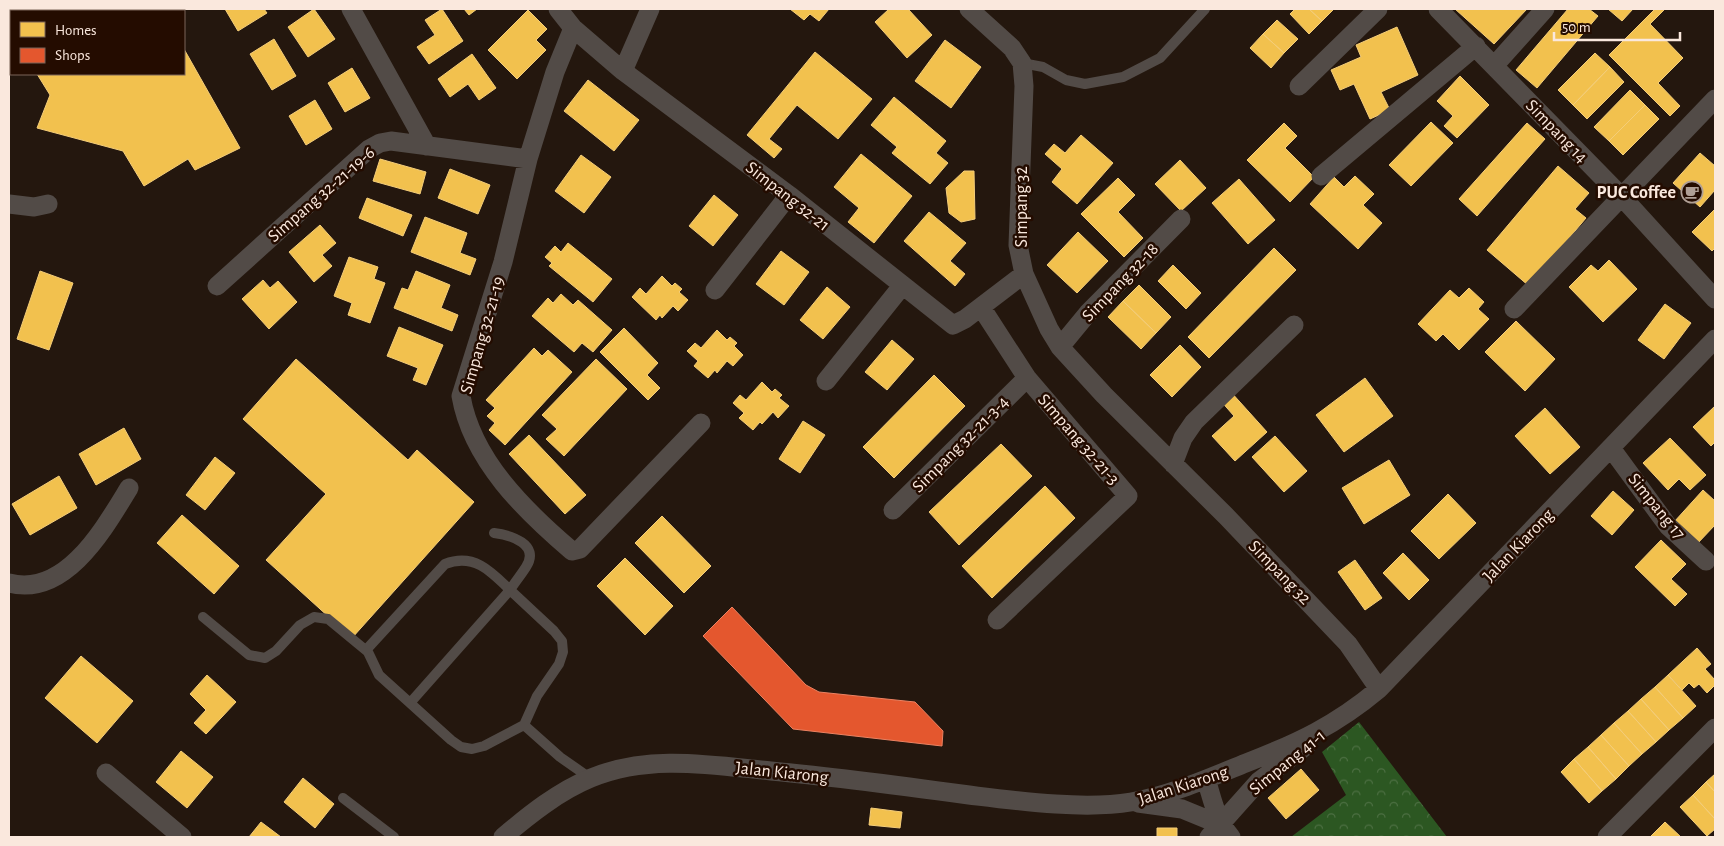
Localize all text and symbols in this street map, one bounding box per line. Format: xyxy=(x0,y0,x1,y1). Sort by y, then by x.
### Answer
legend xyxy=(10,10,185,75)
scale bar xyxy=(1554,10,1680,42)
text: 50 m xyxy=(1562,20,1591,35)
text: Homes xyxy=(55,23,97,38)
text: Shops xyxy=(55,48,90,63)
street label: Simpang 14 xyxy=(1522,97,1591,167)
street label: Simpang 32-21-19-6 xyxy=(265,144,379,246)
street label: Simpang 32-21 xyxy=(742,159,833,235)
street label: Simpang 32 xyxy=(1013,166,1031,248)
cafe icon: PUC Coffee xyxy=(1680,180,1704,204)
place label: PUC Coffee xyxy=(1596,184,1676,202)
street label: Simpang 32-18 xyxy=(1079,240,1162,325)
street label: Simpang 32-21-19 xyxy=(458,275,508,396)
street label: Simpang 32-21-3 xyxy=(1034,391,1122,489)
street label: Simpang 32-21-3-4 xyxy=(909,393,1013,496)
street label: Simpang 17 xyxy=(1624,470,1688,543)
street label: Jalan Kiarong xyxy=(1480,506,1558,585)
street label: Simpang 32 xyxy=(1245,537,1314,608)
street label: Simpang 41-1 xyxy=(1246,727,1329,799)
street label: Jalan Kiarong xyxy=(735,759,829,787)
street label: Jalan Kiarong xyxy=(1136,763,1231,809)

